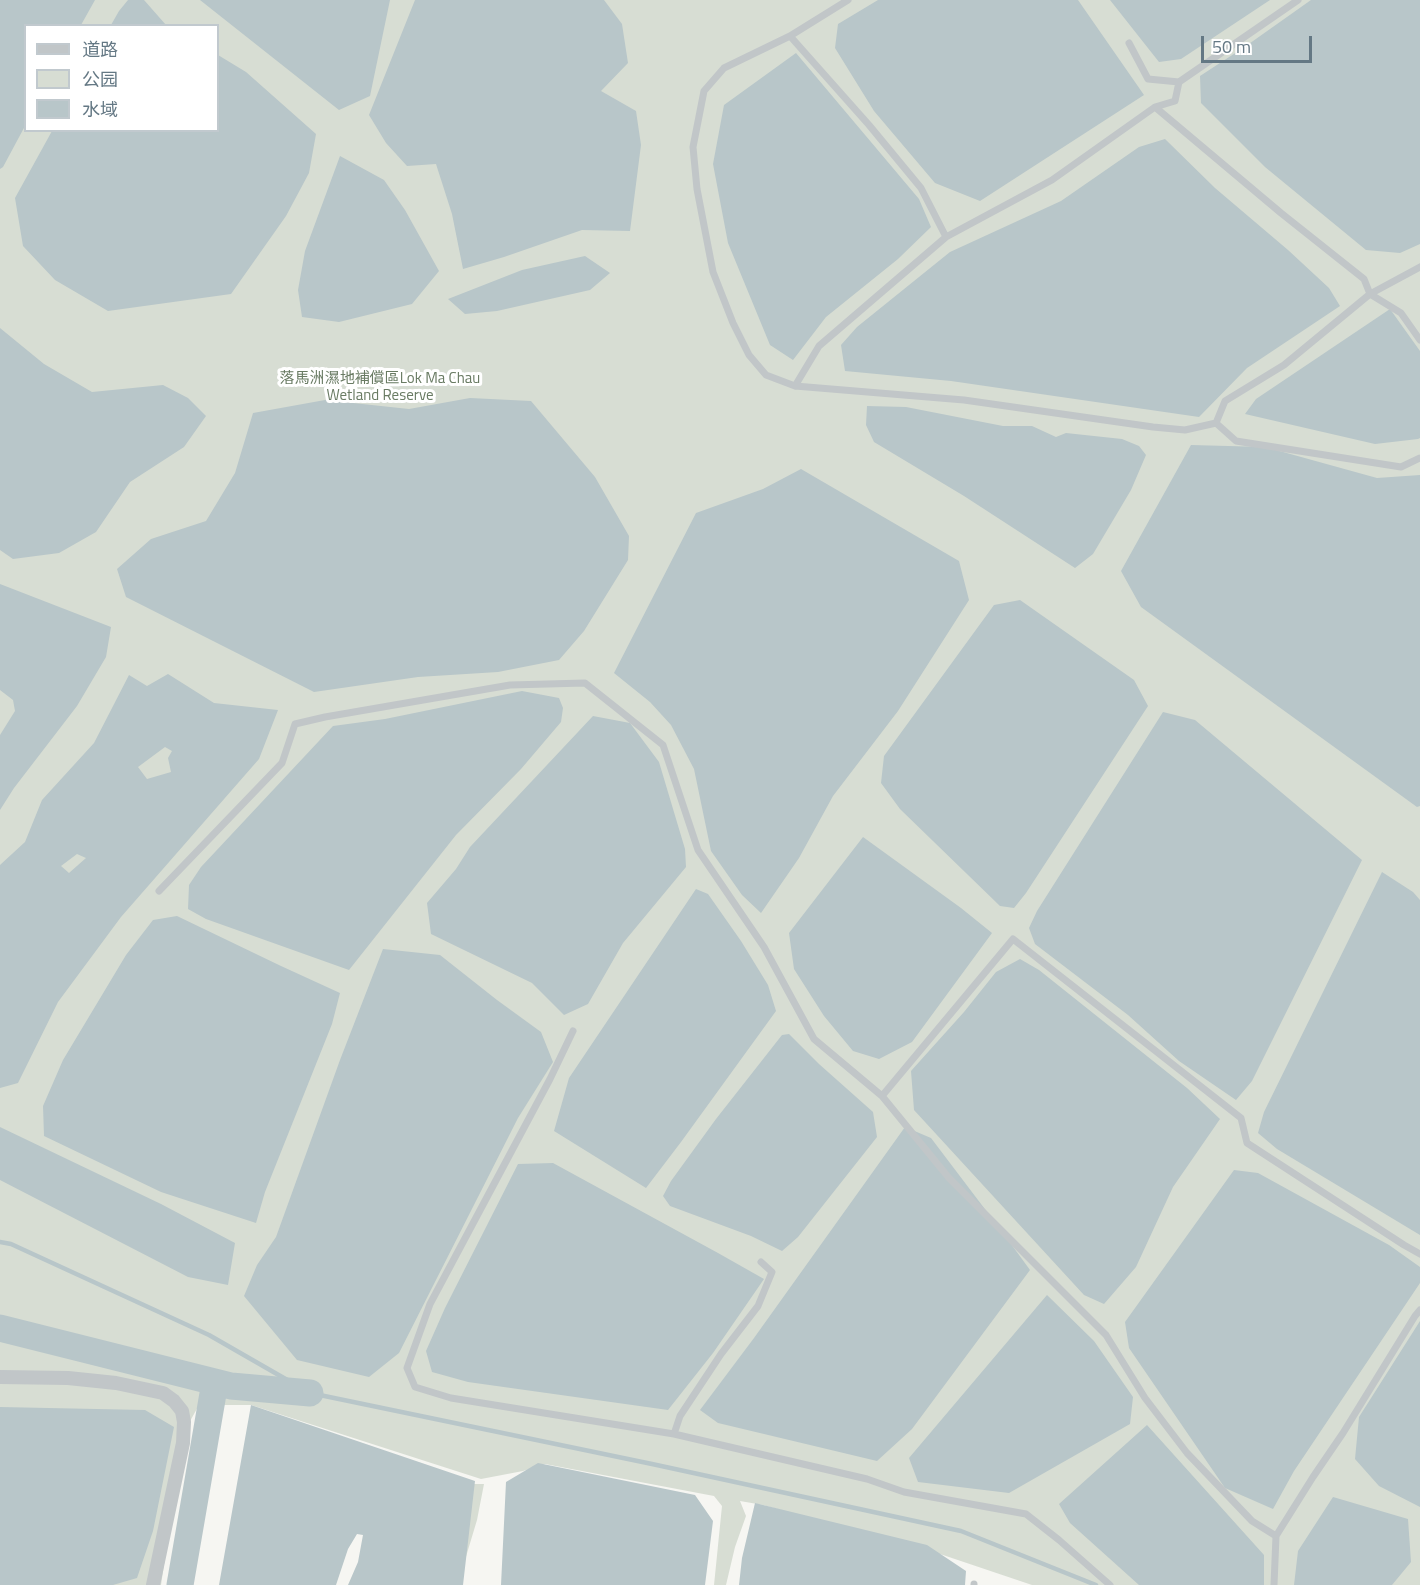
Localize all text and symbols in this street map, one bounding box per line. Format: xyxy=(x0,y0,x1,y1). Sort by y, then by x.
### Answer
legend xyxy=(24,24,219,132)
scale bar xyxy=(1204,24,1315,62)
text: 50 m xyxy=(1212,33,1251,60)
text: 道路 xyxy=(82,36,118,63)
text: 公园 xyxy=(82,66,118,93)
text: 水域 xyxy=(82,96,118,123)
park label: 落馬洲濕地補償區Lok Ma Chau Wetland Reserve xyxy=(280,370,480,405)

